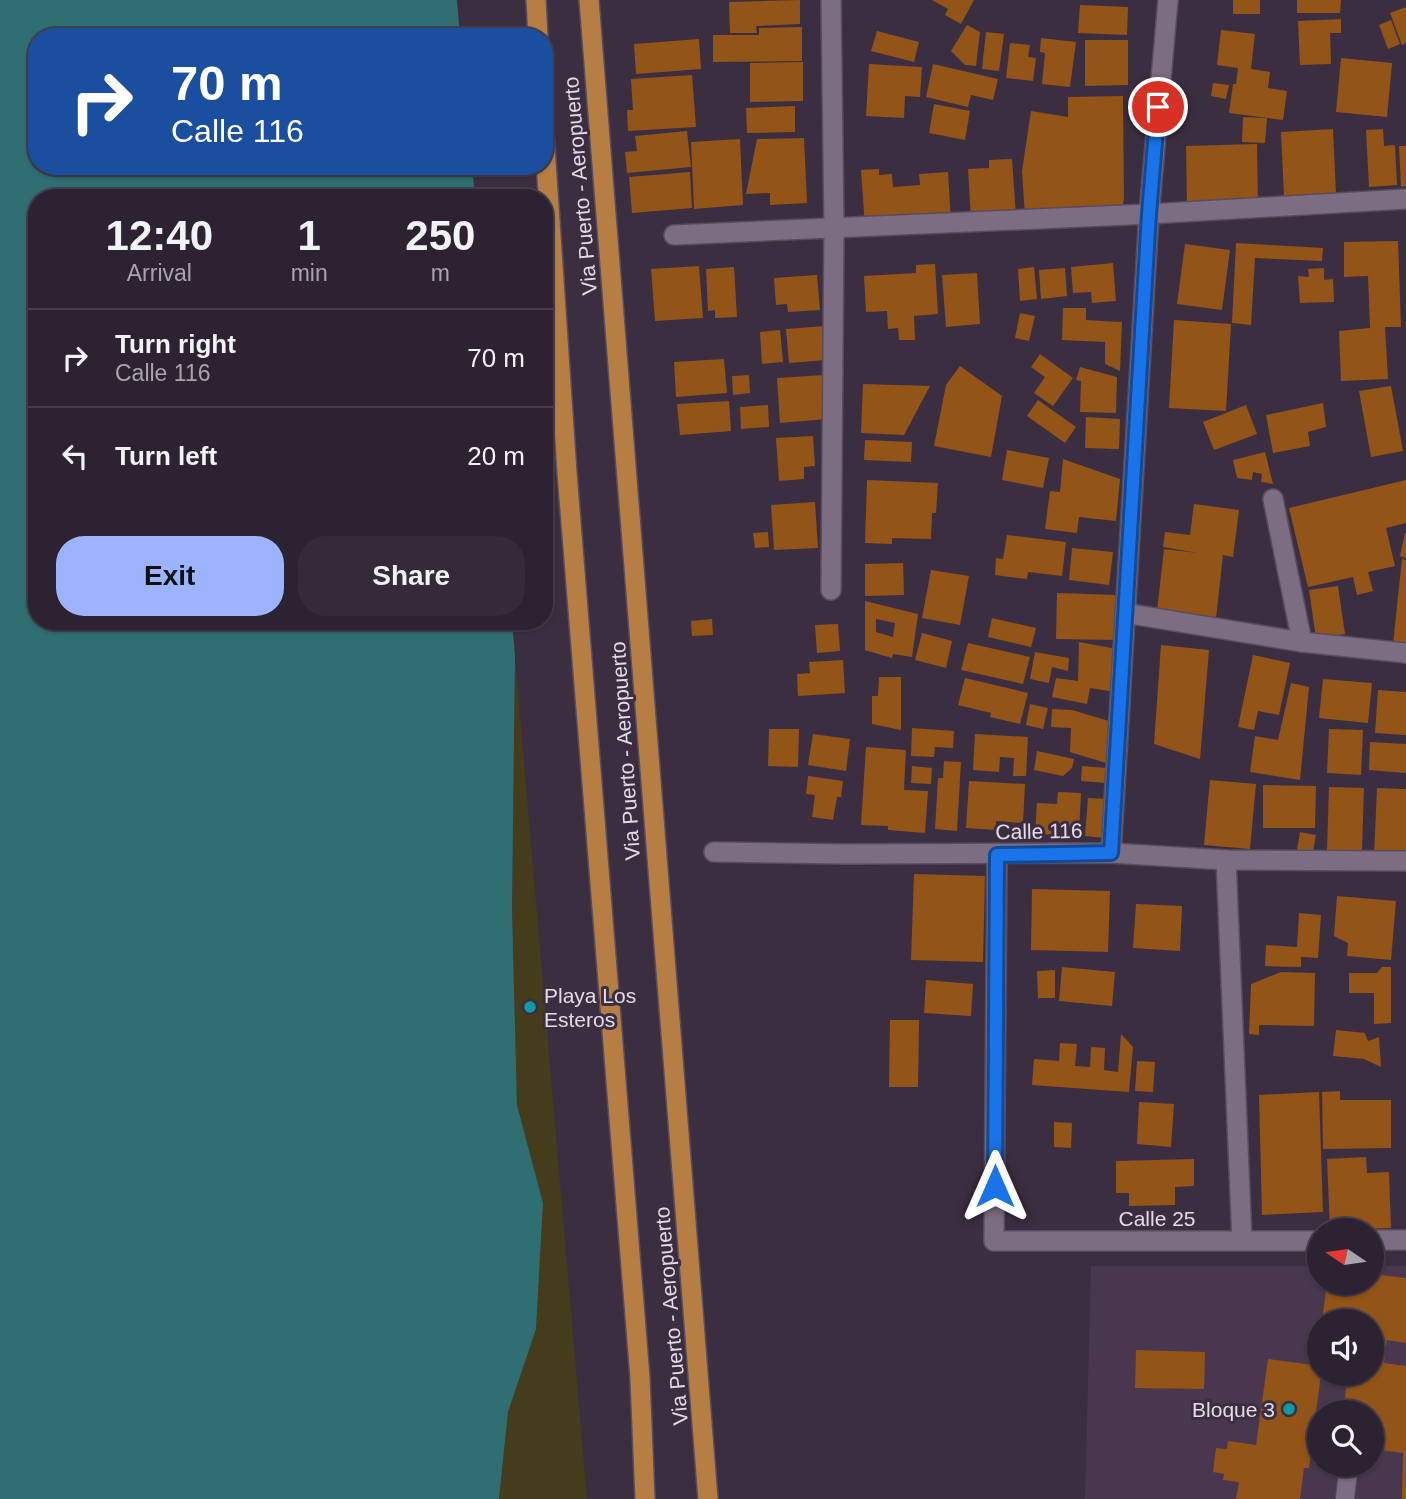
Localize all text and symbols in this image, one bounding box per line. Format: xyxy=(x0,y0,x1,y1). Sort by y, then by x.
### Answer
icon: right xyxy=(56,56,147,147)
text: 70 m xyxy=(171,56,283,110)
street label: Via Puerto - Aeropuerto xyxy=(559,76,601,296)
pin xyxy=(1128,77,1188,137)
icon: arrive xyxy=(1139,88,1177,126)
text: Calle 116 xyxy=(171,113,304,149)
text: 12:40 xyxy=(106,212,213,259)
text: 1 xyxy=(297,212,321,259)
text: 250 xyxy=(405,212,475,259)
text: Arrival xyxy=(127,260,192,286)
text: min xyxy=(291,260,328,286)
text: m xyxy=(431,260,450,286)
text: Turn right xyxy=(115,329,236,359)
icon: right xyxy=(56,339,94,377)
text: 70 m xyxy=(467,343,525,373)
text: Calle 116 xyxy=(115,360,210,386)
icon: left xyxy=(56,437,94,475)
text: Turn left xyxy=(115,441,217,471)
text: 20 m xyxy=(467,441,525,471)
button: Exit xyxy=(56,536,284,616)
button: Share xyxy=(298,536,525,616)
street label: Via Puerto - Aeropuerto xyxy=(606,641,644,861)
street label: Calle 116 xyxy=(995,819,1083,843)
place label: Playa Los Esteros xyxy=(544,984,636,1031)
marker: Playa Los Esteros xyxy=(522,999,538,1015)
position arrow xyxy=(958,1149,1032,1223)
street label: Via Puerto - Aeropuerto xyxy=(650,1206,692,1426)
street label: Calle 25 xyxy=(1118,1207,1196,1230)
north arrow xyxy=(1307,1218,1384,1295)
map controls xyxy=(1307,1218,1384,1477)
button: sound xyxy=(1307,1309,1384,1386)
place label: Bloque 3 xyxy=(1192,1398,1275,1421)
button: search xyxy=(1307,1400,1384,1477)
marker: Bloque 3 xyxy=(1281,1401,1297,1417)

